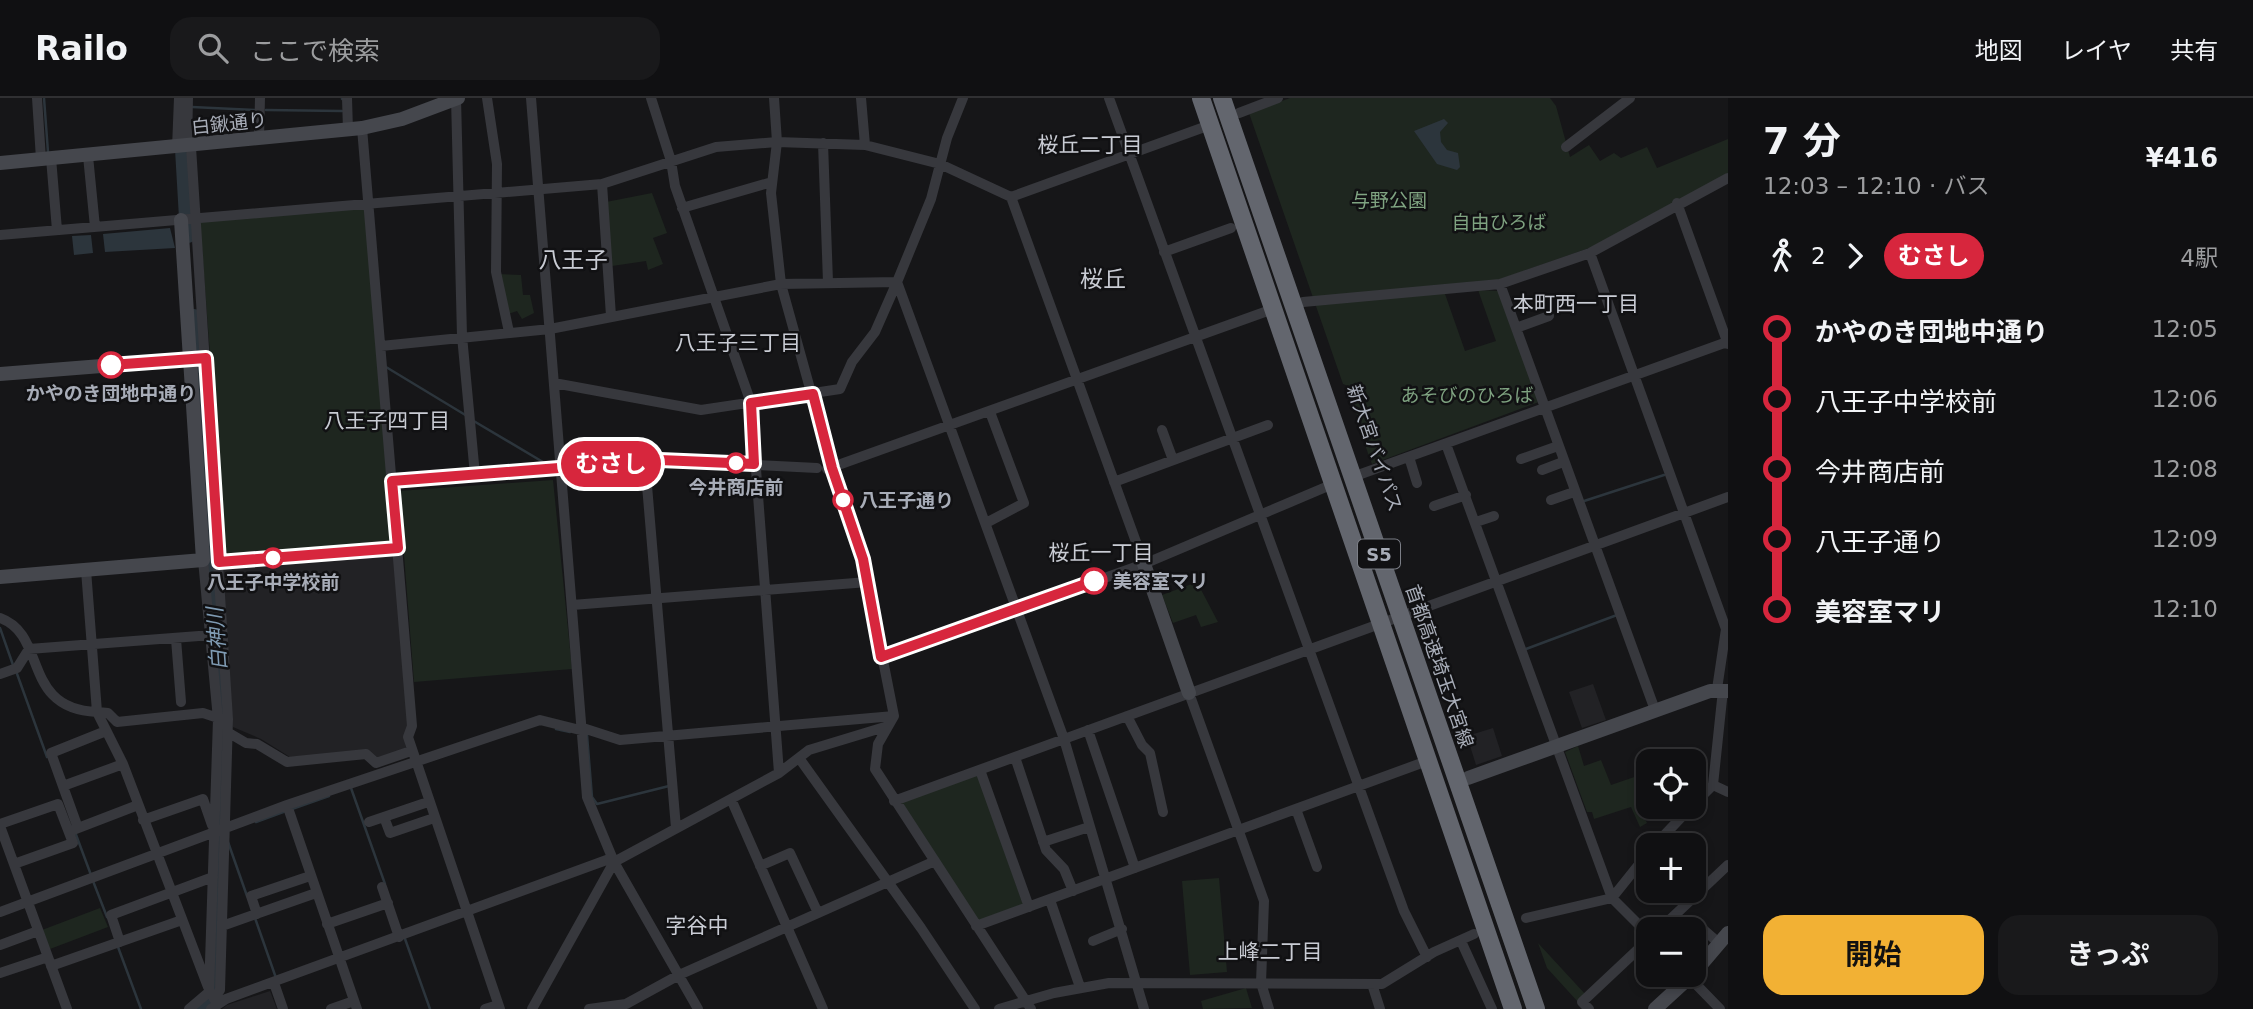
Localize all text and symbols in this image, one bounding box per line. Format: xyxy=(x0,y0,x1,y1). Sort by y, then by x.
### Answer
search box xyxy=(170,17,660,80)
text: Railo xyxy=(35,29,128,68)
icon: search xyxy=(194,29,232,67)
text: ここで検索 xyxy=(250,36,380,66)
text: 地図 xyxy=(1975,37,2023,65)
text: レイヤ xyxy=(2061,37,2132,65)
text: 共有 xyxy=(2170,37,2218,65)
street label: 白鍬通り xyxy=(190,108,268,138)
text: 7 分 xyxy=(1763,119,1841,163)
district label: 桜丘二丁目 xyxy=(1038,133,1143,157)
text: ¥416 xyxy=(2146,143,2218,173)
text: 12:03 – 12:10 · バス xyxy=(1763,173,1990,199)
park label: 与野公園 xyxy=(1351,189,1427,211)
park label: 自由ひろば xyxy=(1451,211,1547,233)
icon: walk xyxy=(1763,237,1801,275)
icon: forward xyxy=(1836,237,1874,275)
text: むさし xyxy=(1898,242,1970,270)
text: 2 xyxy=(1811,243,1826,269)
text: 4駅 xyxy=(2180,245,2218,271)
district label: 八王子 xyxy=(539,247,608,273)
district label: 桜丘 xyxy=(1080,266,1126,292)
district label: 本町西一丁目 xyxy=(1513,292,1639,316)
text: 12:05 xyxy=(2152,316,2218,342)
text: かやのき団地中通り xyxy=(1815,317,2048,347)
district label: 八王子三丁目 xyxy=(675,331,801,355)
marker: かやのき団地中通り xyxy=(98,352,124,378)
place label: かやのき団地中通り xyxy=(26,382,196,404)
street label: 新大宮バイパス xyxy=(1343,382,1407,514)
park label: あそびのひろば xyxy=(1400,384,1534,406)
text: 12:06 xyxy=(2152,386,2218,412)
text: 八王子中学校前 xyxy=(1815,387,1997,417)
district label: 八王子四丁目 xyxy=(324,409,450,433)
line badge: むさし xyxy=(571,441,651,487)
text: むさし xyxy=(575,450,647,478)
marker: 今井商店前 xyxy=(726,453,746,473)
text: 12:08 xyxy=(2152,456,2218,482)
text: 今井商店前 xyxy=(1815,457,1945,487)
place label: 今井商店前 xyxy=(688,476,784,498)
place label: 八王子通り xyxy=(859,489,954,511)
marker: 八王子通り xyxy=(833,490,853,510)
text: 12:09 xyxy=(2152,526,2218,552)
text: 八王子通り xyxy=(1815,527,1945,557)
road number: S5 xyxy=(1358,540,1400,568)
district label: 桜丘一丁目 xyxy=(1049,541,1154,565)
marker: 八王子中学校前 xyxy=(263,548,283,568)
marker: 美容室マリ xyxy=(1081,568,1107,594)
place label: 美容室マリ xyxy=(1113,570,1208,592)
place label: 八王子中学校前 xyxy=(206,571,340,593)
street label: 首都高速埼玉大宮線 xyxy=(1402,582,1478,750)
text: 12:10 xyxy=(2152,596,2218,622)
text: 美容室マリ xyxy=(1815,597,1945,627)
water label: 白神川 xyxy=(203,605,231,671)
map controls xyxy=(1636,749,1706,987)
button: locate xyxy=(1636,749,1706,819)
button: + xyxy=(1636,833,1706,903)
district label: 字谷中 xyxy=(666,914,729,938)
button: 開始 xyxy=(1763,915,1984,995)
button: きっぷ xyxy=(1998,915,2218,995)
button: − xyxy=(1636,917,1706,987)
district label: 上峰二丁目 xyxy=(1218,940,1323,964)

